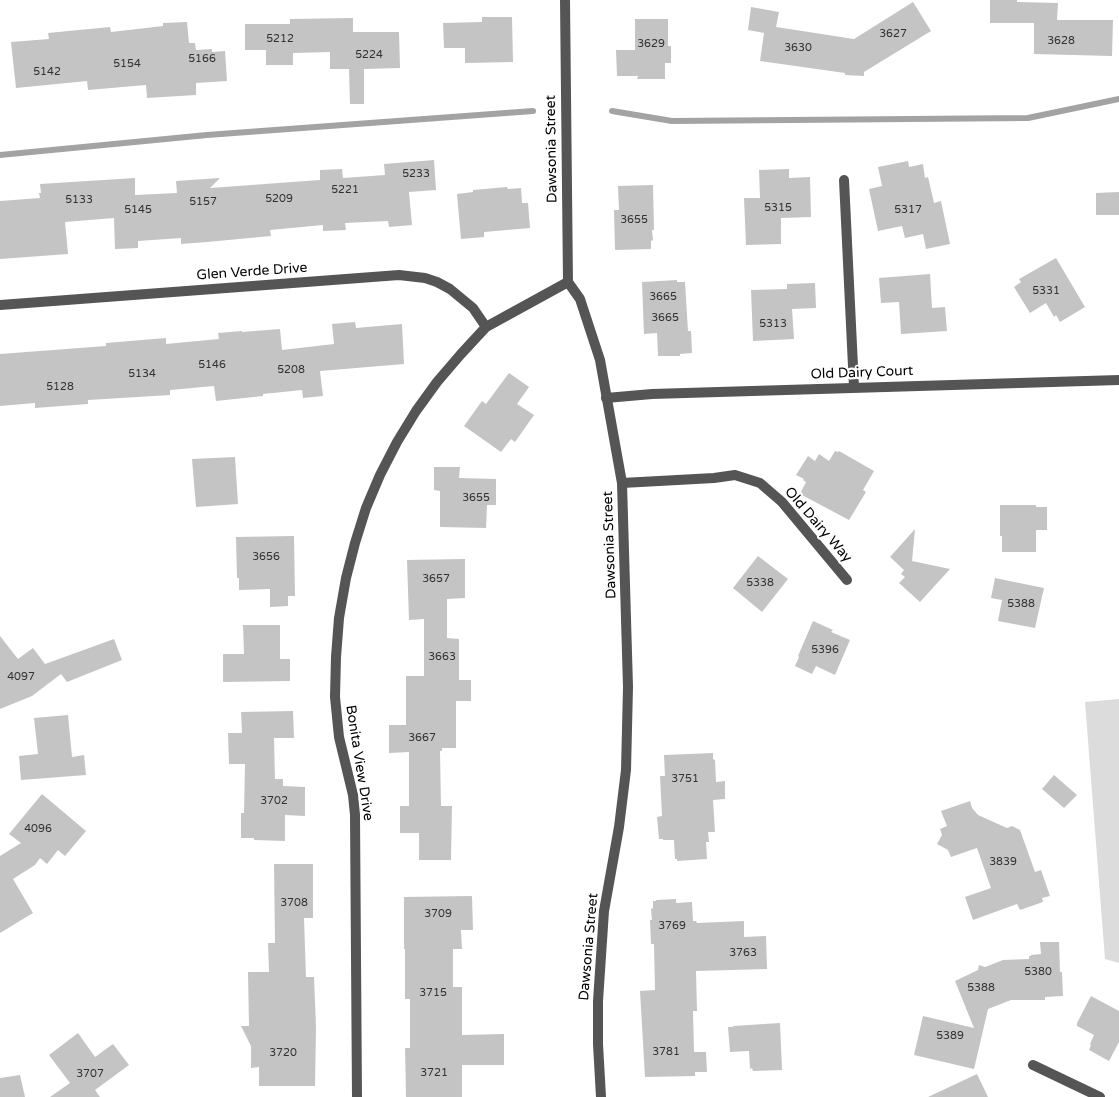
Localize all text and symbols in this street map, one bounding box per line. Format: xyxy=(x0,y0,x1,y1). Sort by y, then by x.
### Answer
house number: 3627 xyxy=(879,27,907,41)
house number: 5212 xyxy=(266,32,294,46)
house number: 3628 xyxy=(1047,34,1075,48)
house number: 3629 xyxy=(637,37,665,51)
house number: 3630 xyxy=(784,41,812,55)
house number: 5224 xyxy=(355,48,383,62)
house number: 5166 xyxy=(188,52,216,66)
house number: 5154 xyxy=(113,57,141,71)
house number: 5142 xyxy=(33,65,61,79)
street label: Dawsonia Street xyxy=(543,95,561,203)
house number: 5233 xyxy=(402,167,430,181)
house number: 5221 xyxy=(331,183,359,197)
house number: 5209 xyxy=(265,192,293,206)
house number: 5133 xyxy=(65,193,93,207)
house number: 5157 xyxy=(189,195,217,209)
house number: 5315 xyxy=(764,201,792,215)
house number: 5145 xyxy=(124,203,152,217)
house number: 5317 xyxy=(894,203,922,217)
house number: 3655 xyxy=(620,213,648,227)
street label: Glen Verde Drive xyxy=(196,260,308,284)
house number: 5331 xyxy=(1032,284,1060,298)
house number: 3665 xyxy=(649,290,677,304)
house number: 3665 xyxy=(651,311,679,325)
house number: 5313 xyxy=(759,317,787,331)
house number: 5146 xyxy=(198,358,226,372)
house number: 5208 xyxy=(277,363,305,377)
street label: Old Dairy Court xyxy=(810,363,914,383)
house number: 5134 xyxy=(128,367,156,381)
house number: 5128 xyxy=(46,380,74,394)
street label: Old Dairy Way xyxy=(781,484,855,566)
house number: 3655 xyxy=(462,491,490,505)
street label: Dawsonia Street xyxy=(600,491,620,599)
house number: 3656 xyxy=(252,550,280,564)
house number: 3657 xyxy=(422,572,450,586)
house number: 5338 xyxy=(746,576,774,590)
house number: 5388 xyxy=(1007,597,1035,611)
house number: 5396 xyxy=(811,643,839,657)
house number: 3663 xyxy=(428,650,456,664)
house number: 4097 xyxy=(7,670,35,684)
street label: Bonita View Drive xyxy=(342,704,376,822)
house number: 3667 xyxy=(408,731,436,745)
house number: 3751 xyxy=(671,772,699,786)
house number: 3702 xyxy=(260,794,288,808)
house number: 4096 xyxy=(24,822,52,836)
house number: 3839 xyxy=(989,855,1017,869)
street label: Dawsonia Street xyxy=(576,892,602,1002)
house number: 3708 xyxy=(280,896,308,910)
house number: 3709 xyxy=(424,907,452,921)
house number: 3769 xyxy=(658,919,686,933)
house number: 3763 xyxy=(729,946,757,960)
house number: 5380 xyxy=(1024,965,1052,979)
house number: 5388 xyxy=(967,981,995,995)
house number: 3715 xyxy=(419,986,447,1000)
house number: 5389 xyxy=(936,1029,964,1043)
house number: 3781 xyxy=(652,1045,680,1059)
house number: 3720 xyxy=(269,1046,297,1060)
house number: 3721 xyxy=(420,1066,448,1080)
house number: 3707 xyxy=(76,1067,104,1081)

